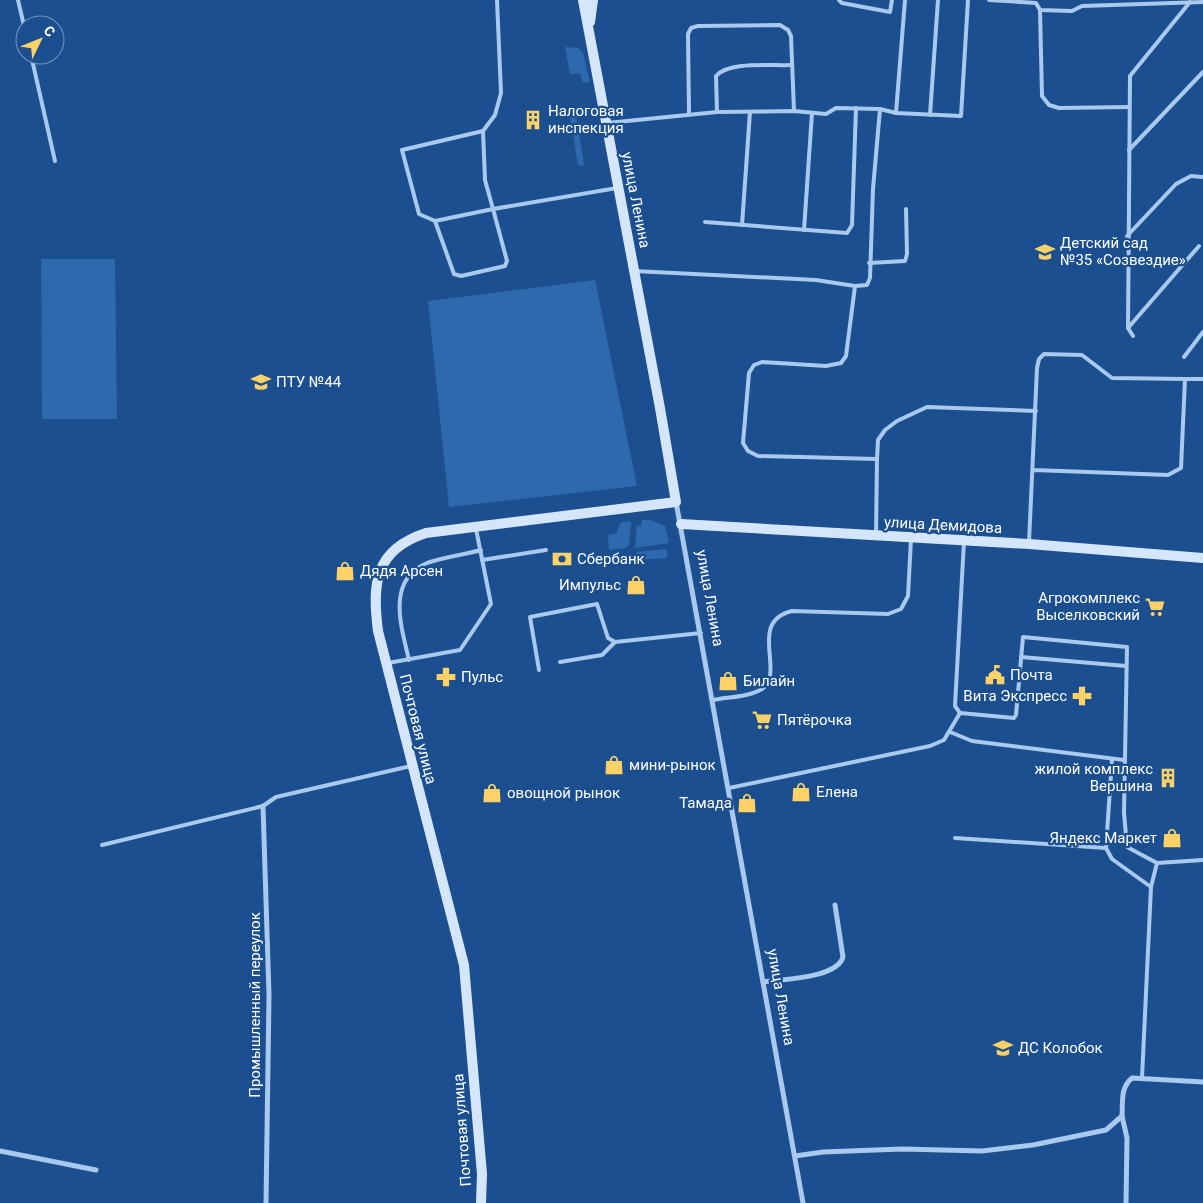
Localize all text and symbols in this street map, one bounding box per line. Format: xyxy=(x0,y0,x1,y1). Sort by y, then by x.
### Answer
north arrow xyxy=(15,15,65,65)
text: С xyxy=(41,22,58,40)
place label: Налоговая инспекция xyxy=(548,102,624,137)
building icon: Налоговая инспекция xyxy=(522,109,544,131)
street label: улица Ленина xyxy=(618,150,654,250)
place label: Детский сад №35 «Созвездие» xyxy=(1060,234,1186,269)
school or university icon: Детский сад №35 «Созвездие» xyxy=(1034,241,1056,263)
school or university icon: ПТУ №44 xyxy=(250,371,272,393)
place label: ПТУ №44 xyxy=(276,373,342,391)
street label: улица Демидова xyxy=(883,513,1003,537)
bank icon: Сбербанк xyxy=(551,548,573,570)
street label: улица Ленина xyxy=(693,548,727,648)
place label: Сбербанк xyxy=(577,550,645,568)
shop icon: Дядя Арсен xyxy=(334,560,356,582)
place label: Дядя Арсен xyxy=(360,562,443,580)
shop icon: Импульс xyxy=(625,574,647,596)
place label: Импульс xyxy=(559,576,621,594)
place label: Агрокомплекс Выселковский xyxy=(1036,589,1140,624)
supermarket icon: Агрокомплекс Выселковский xyxy=(1144,596,1166,618)
public building icon: Почта xyxy=(984,664,1006,686)
pharmacy icon: Пульс xyxy=(435,666,457,688)
place label: Почта xyxy=(1010,666,1053,684)
place label: Пульс xyxy=(461,668,503,686)
shop icon: Билайн xyxy=(717,670,739,692)
street label: Почтовая улица xyxy=(396,672,440,786)
place label: Билайн xyxy=(743,672,795,690)
pharmacy icon: Вита Экспресс xyxy=(1071,685,1093,707)
place label: Вита Экспресс xyxy=(963,687,1067,705)
supermarket icon: Пятёрочка xyxy=(751,709,773,731)
place label: Пятёрочка xyxy=(777,711,852,729)
shop icon: мини-рынок xyxy=(603,754,625,776)
place label: мини-рынок xyxy=(629,756,716,774)
place label: жилой комплекс Вершина xyxy=(1034,760,1153,795)
building icon: жилой комплекс Вершина xyxy=(1157,767,1179,789)
shop icon: Елена xyxy=(790,781,812,803)
shop icon: овощной рынок xyxy=(481,782,503,804)
place label: Елена xyxy=(816,783,858,801)
place label: овощной рынок xyxy=(507,784,620,802)
shop icon: Тамада xyxy=(736,792,758,814)
place label: Тамада xyxy=(679,794,732,812)
shop icon: Яндекс Маркет xyxy=(1161,827,1183,849)
place label: Яндекс Маркет xyxy=(1049,829,1157,847)
street label: Промышленный переулок xyxy=(246,912,264,1098)
street label: улица Ленина xyxy=(764,947,798,1047)
school or university icon: ДС Колобок xyxy=(992,1037,1014,1059)
place label: ДС Колобок xyxy=(1018,1039,1103,1057)
street label: Почтовая улица xyxy=(449,1073,475,1187)

